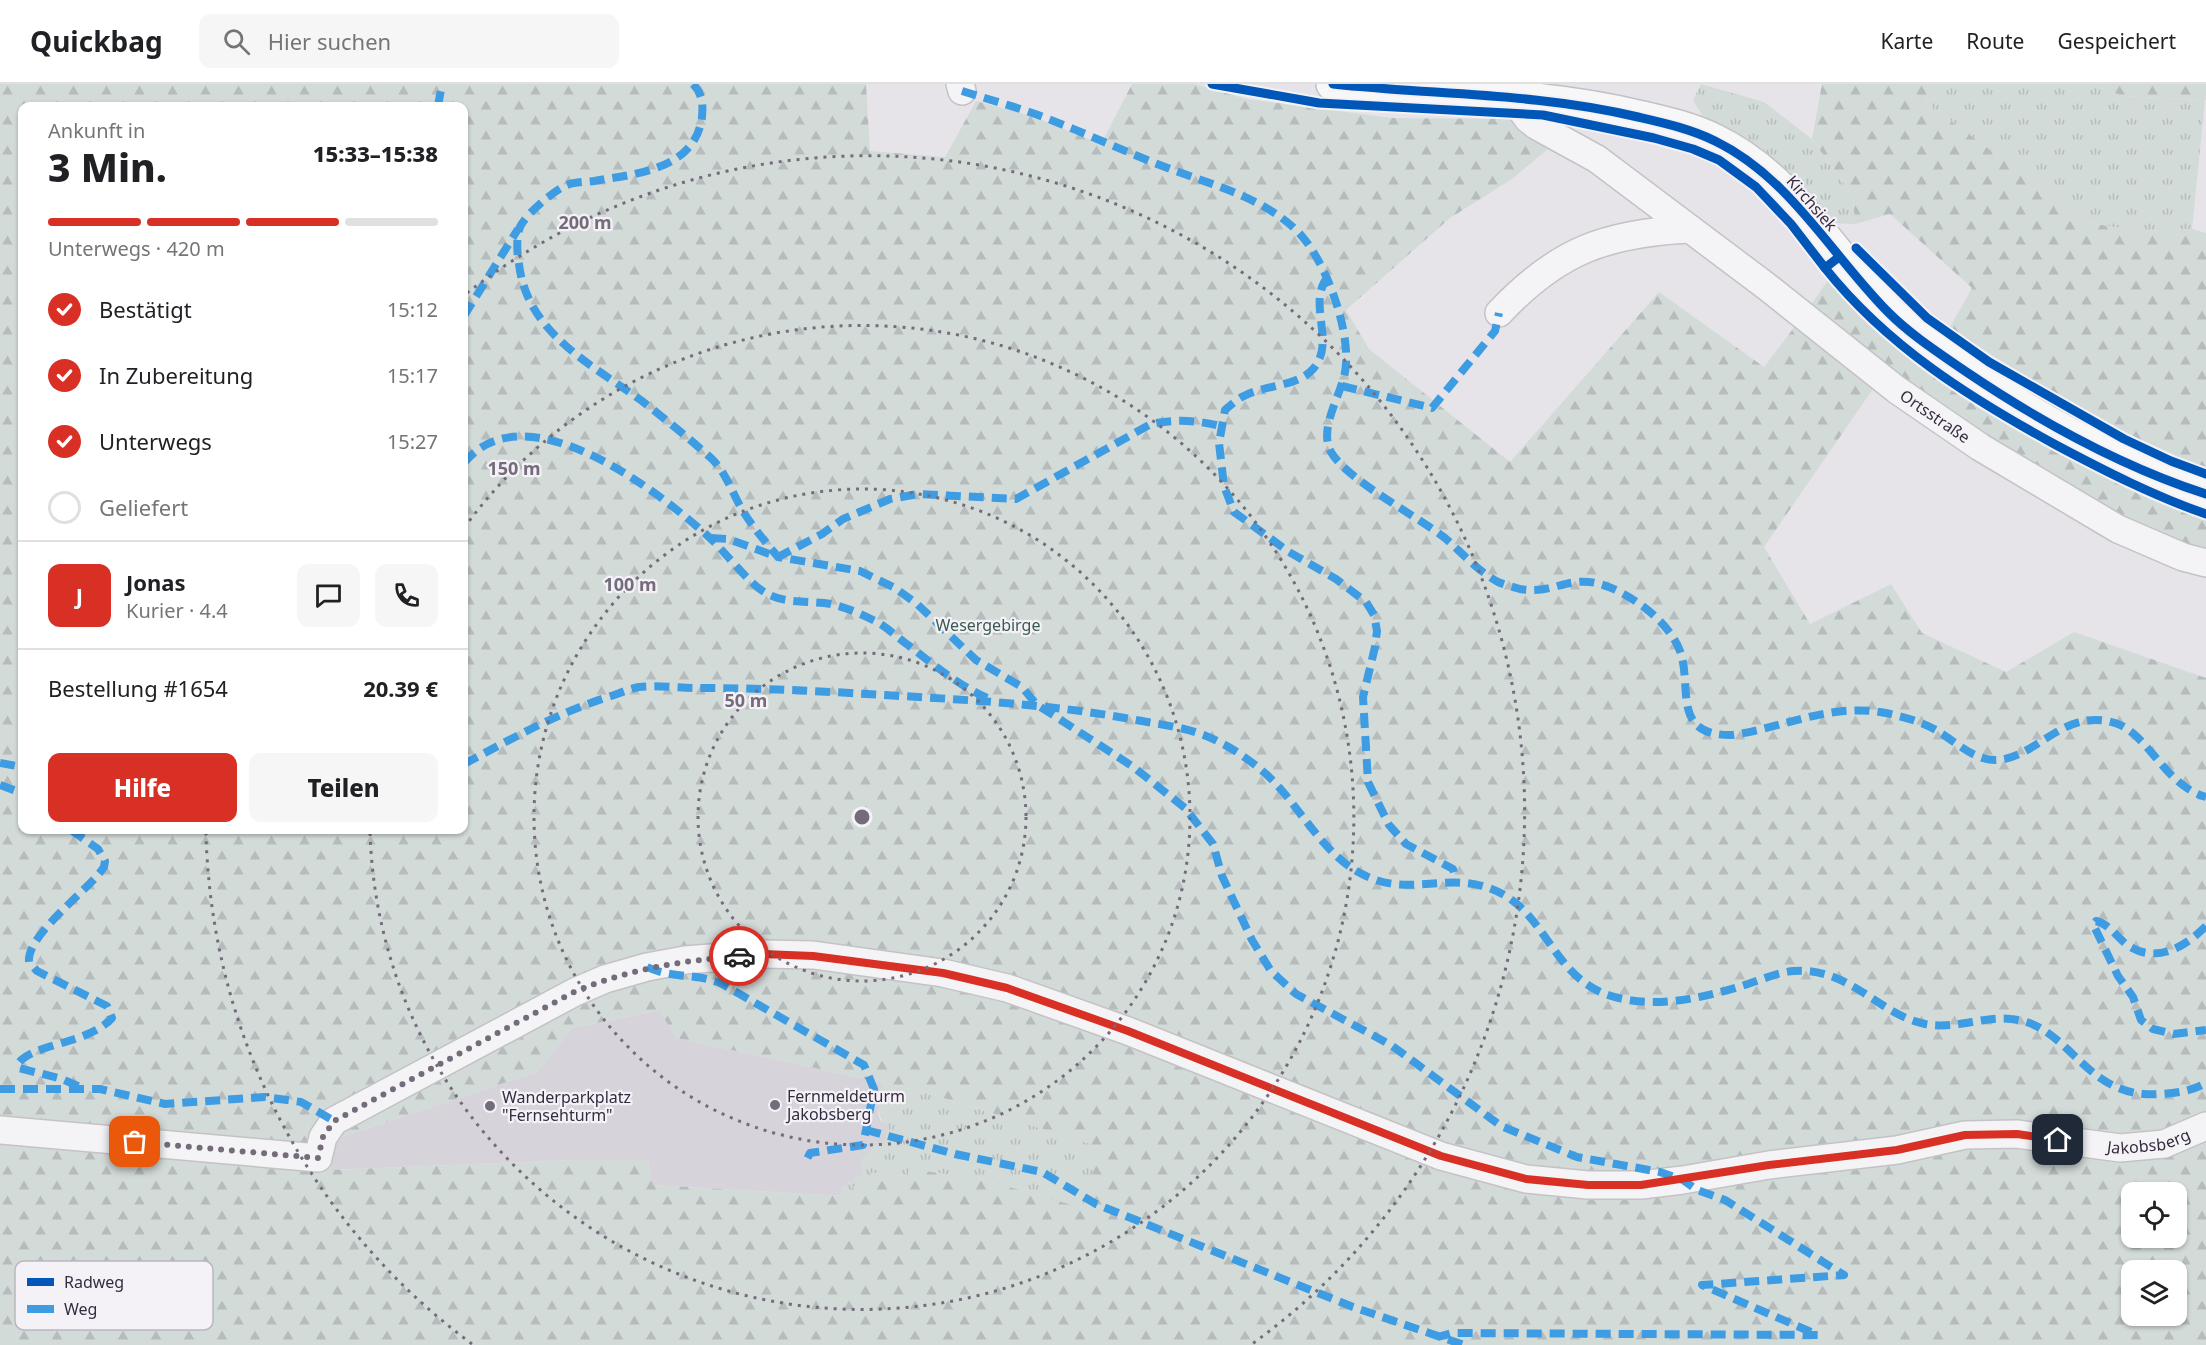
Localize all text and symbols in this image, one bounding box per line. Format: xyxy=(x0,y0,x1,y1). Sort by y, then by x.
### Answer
search box xyxy=(199,14,619,68)
text: Quickbag xyxy=(30,22,163,60)
icon: search xyxy=(220,25,253,58)
text: Hier suchen xyxy=(268,26,391,56)
text: Karte xyxy=(1880,27,1933,55)
text: Route xyxy=(1966,27,2024,55)
text: Gespeichert xyxy=(2057,27,2176,55)
text: Ankunft in xyxy=(48,117,145,144)
text: 15:33–15:38 xyxy=(313,138,438,168)
text: 3 Min. xyxy=(48,140,167,193)
street label: Kirchsiek xyxy=(1782,170,1843,236)
text: 200 m xyxy=(558,210,612,234)
text: Unterwegs · 420 m xyxy=(48,235,225,262)
icon: check xyxy=(48,293,81,326)
text: Bestätigt xyxy=(99,294,192,324)
text: 15:12 xyxy=(387,296,438,323)
icon: check xyxy=(48,359,81,392)
text: In Zubereitung xyxy=(99,360,253,390)
text: 15:17 xyxy=(387,362,438,389)
street label: Ortsstraße xyxy=(1896,384,1975,448)
icon: check xyxy=(48,425,81,458)
text: Unterwegs xyxy=(99,426,212,456)
text: 15:27 xyxy=(387,428,438,455)
text: 150 m xyxy=(487,456,541,480)
text: Geliefert xyxy=(99,492,188,522)
button: chat xyxy=(297,564,360,627)
button: phone xyxy=(375,564,438,627)
text: Jonas xyxy=(126,567,186,597)
text: 100 m xyxy=(603,572,657,596)
text: J xyxy=(76,580,83,610)
text: Kurier · 4.4 xyxy=(126,597,228,624)
park label: Wesergebirge xyxy=(936,614,1040,636)
text: Bestellung #1654 xyxy=(48,673,228,703)
text: 20.39 € xyxy=(363,673,438,703)
text: 50 m xyxy=(725,688,767,712)
button: Hilfe xyxy=(48,753,237,822)
button: Teilen xyxy=(249,753,438,822)
centre of rings xyxy=(852,807,872,827)
courier xyxy=(709,926,769,986)
icon: car xyxy=(723,940,756,973)
place label: Fernmeldeturm Jakobsberg xyxy=(785,1085,905,1125)
place label: Wanderparkplatz "Fernsehturm" xyxy=(502,1086,631,1126)
marker: Fernmeldeturm Jakobsberg xyxy=(768,1098,782,1112)
marker: Wanderparkplatz "Fernsehturm" xyxy=(483,1099,497,1113)
pin xyxy=(2032,1114,2083,1165)
pin xyxy=(109,1116,160,1167)
icon: home xyxy=(2041,1123,2074,1156)
street label: Jakobsberg xyxy=(2104,1123,2193,1159)
icon: bag xyxy=(118,1125,151,1158)
map controls xyxy=(2121,1182,2187,1326)
button: locate xyxy=(2121,1182,2187,1248)
button: layers xyxy=(2121,1260,2187,1326)
legend xyxy=(15,1261,213,1330)
text: Radweg xyxy=(64,1271,124,1293)
text: Weg xyxy=(64,1298,97,1320)

